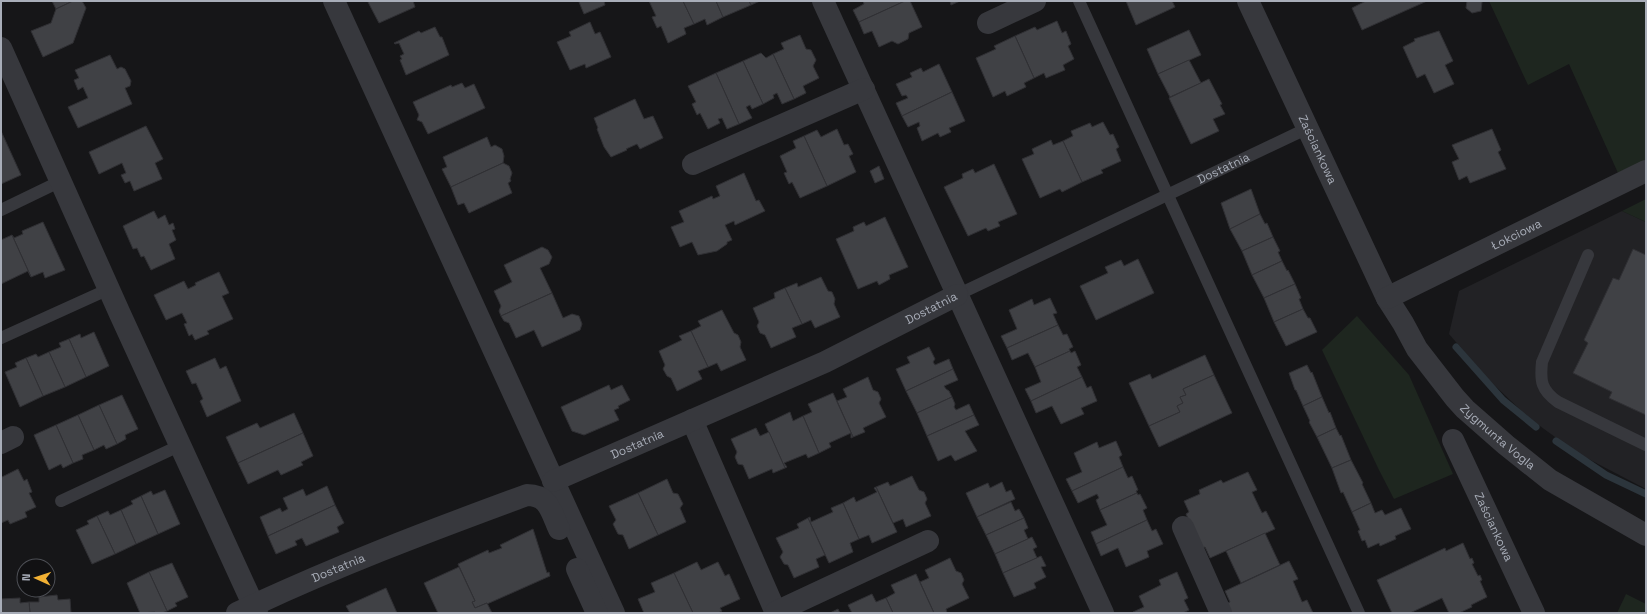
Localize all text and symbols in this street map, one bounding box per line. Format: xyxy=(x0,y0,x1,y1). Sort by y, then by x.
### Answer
street label: Zaściankowa xyxy=(1295,112,1341,187)
street label: Dostatnia xyxy=(1195,149,1252,188)
street label: Łokciowa xyxy=(1488,215,1544,254)
street label: Dostatnia xyxy=(902,288,960,328)
street label: Zygmunta Vogla xyxy=(1456,401,1539,473)
street label: Dostatnia xyxy=(608,425,666,463)
street label: Zaściankowa xyxy=(1471,490,1517,564)
street label: Dostatnia xyxy=(309,550,368,586)
north arrow xyxy=(16,558,56,598)
text: N xyxy=(19,573,33,582)

